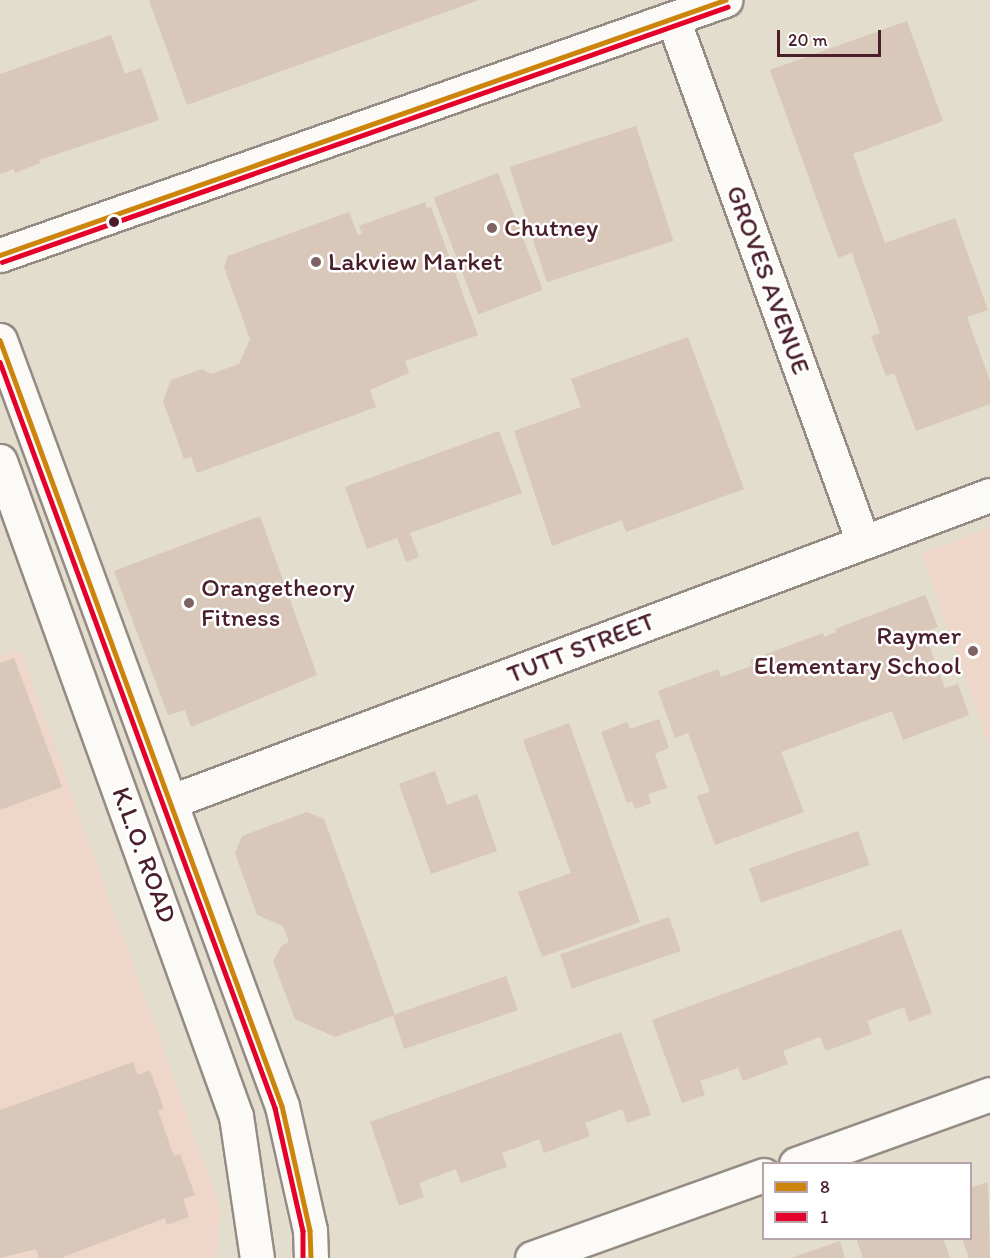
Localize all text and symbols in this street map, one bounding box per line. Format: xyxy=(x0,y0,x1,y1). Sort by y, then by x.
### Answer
scale bar xyxy=(780,18,884,56)
text: 20 m xyxy=(788,29,828,51)
street label: GROVES AVENUE xyxy=(719,182,817,378)
place label: Chutney xyxy=(504,212,598,244)
unlabelled marker xyxy=(108,216,120,228)
marker: Chutney xyxy=(485,221,499,235)
place label: Lakview Market xyxy=(328,246,503,278)
marker: Lakview Market xyxy=(309,255,323,269)
place label: Orangetheory Fitness xyxy=(201,572,355,634)
marker: Orangetheory Fitness xyxy=(182,596,196,610)
street label: TUTT STREET xyxy=(503,606,659,690)
place label: Raymer Elementary School xyxy=(754,620,961,682)
marker: Raymer Elementary School xyxy=(966,644,980,658)
street label: K.L.O. ROAD xyxy=(105,783,183,927)
legend xyxy=(762,1162,972,1240)
text: 8 xyxy=(820,1176,830,1198)
text: 1 xyxy=(820,1206,828,1228)

